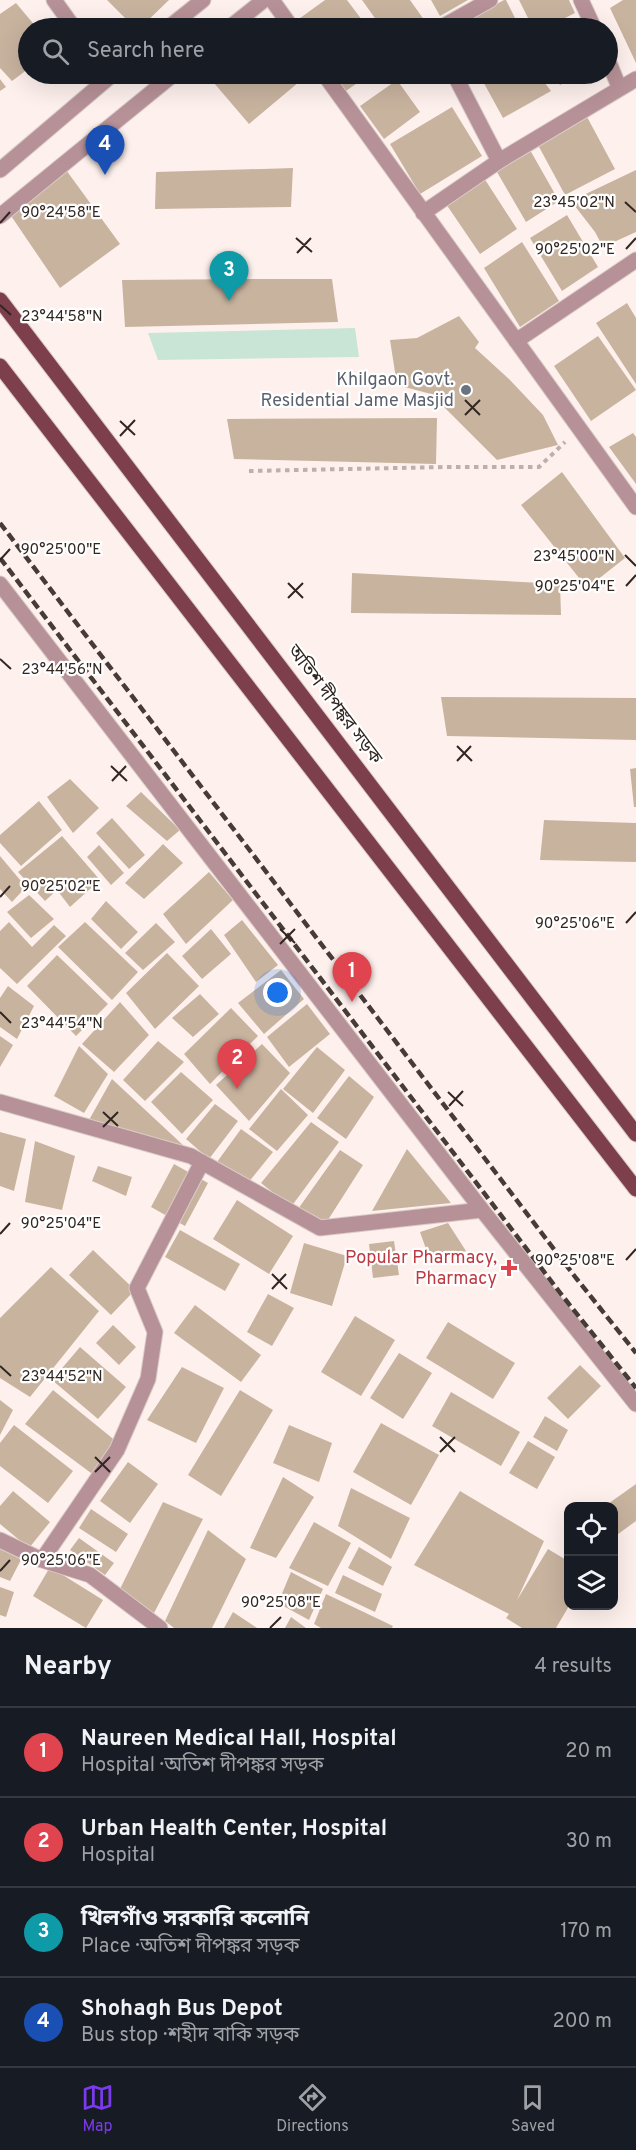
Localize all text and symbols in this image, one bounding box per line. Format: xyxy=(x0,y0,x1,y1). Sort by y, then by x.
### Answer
search box xyxy=(18,18,618,84)
icon: search xyxy=(39,35,72,68)
text: Search here xyxy=(87,38,205,65)
pin: 4 xyxy=(86,126,124,175)
text: 23°45'02"N xyxy=(533,194,615,213)
text: 90°24'58"E xyxy=(21,204,101,223)
text: 90°25'02"E xyxy=(535,241,615,260)
pin: 3 xyxy=(210,252,248,301)
text: 23°44'58"N xyxy=(21,308,103,327)
place label: Khilgaon Govt. Residential Jame Masjid xyxy=(261,369,454,413)
marker: Khilgaon Govt. Residential Jame Masjid xyxy=(459,383,473,397)
text: 90°25'00"E xyxy=(21,541,101,560)
text: 23°45'00"N xyxy=(533,548,615,567)
text: 90°25'04"E xyxy=(535,578,615,597)
street label: অতিশ দীপঙ্কর সড়ক xyxy=(281,640,387,770)
text: 23°44'56"N xyxy=(21,661,103,680)
text: 90°25'02"E xyxy=(21,878,101,897)
text: 90°25'06"E xyxy=(535,915,615,934)
pin: 1 xyxy=(332,952,372,1002)
your location xyxy=(263,978,292,1007)
text: 23°44'54"N xyxy=(21,1015,103,1034)
pin: 2 xyxy=(218,1040,256,1089)
text: 90°25'04"E xyxy=(21,1215,101,1234)
place label: Popular Pharmacy, Pharmacy xyxy=(345,1247,497,1291)
text: 90°25'08"E xyxy=(535,1252,615,1271)
marker: Popular Pharmacy, Pharmacy xyxy=(502,1261,516,1275)
text: 23°44'52"N xyxy=(21,1368,103,1387)
map controls xyxy=(564,1502,618,1610)
button: locate xyxy=(564,1502,618,1556)
text: 90°25'06"E xyxy=(21,1552,101,1571)
button: layers xyxy=(564,1556,618,1610)
text: 90°25'08"E xyxy=(241,1594,321,1613)
text: Nearby xyxy=(24,1651,112,1684)
text: 4 results xyxy=(535,1654,612,1680)
text: Naureen Medical Hall, Hospital xyxy=(81,1726,397,1753)
text: 1 xyxy=(40,1739,48,1765)
text: 20 m xyxy=(565,1739,612,1765)
text: Hospital · অতিশ দীপঙ্কর সড়ক xyxy=(81,1753,324,1779)
text: Urban Health Center, Hospital xyxy=(81,1816,387,1843)
text: 2 xyxy=(37,1829,50,1855)
text: 30 m xyxy=(566,1829,612,1855)
text: Hospital xyxy=(81,1843,155,1869)
text: খিলগাঁও সরকারি কলোনি xyxy=(81,1906,309,1933)
text: 3 xyxy=(38,1919,50,1945)
text: 170 m xyxy=(560,1919,612,1945)
text: Place · অতিশ দীপঙ্কর সড়ক xyxy=(81,1934,300,1960)
text: Shohagh Bus Depot xyxy=(81,1996,283,2023)
text: 4 xyxy=(37,2009,50,2035)
text: 200 m xyxy=(553,2009,612,2035)
text: Bus stop · শহীদ বাকি সড়ক xyxy=(81,2023,299,2049)
tab: Map xyxy=(81,2081,114,2137)
tab: Directions xyxy=(276,2081,349,2137)
tab: Saved xyxy=(511,2081,555,2137)

